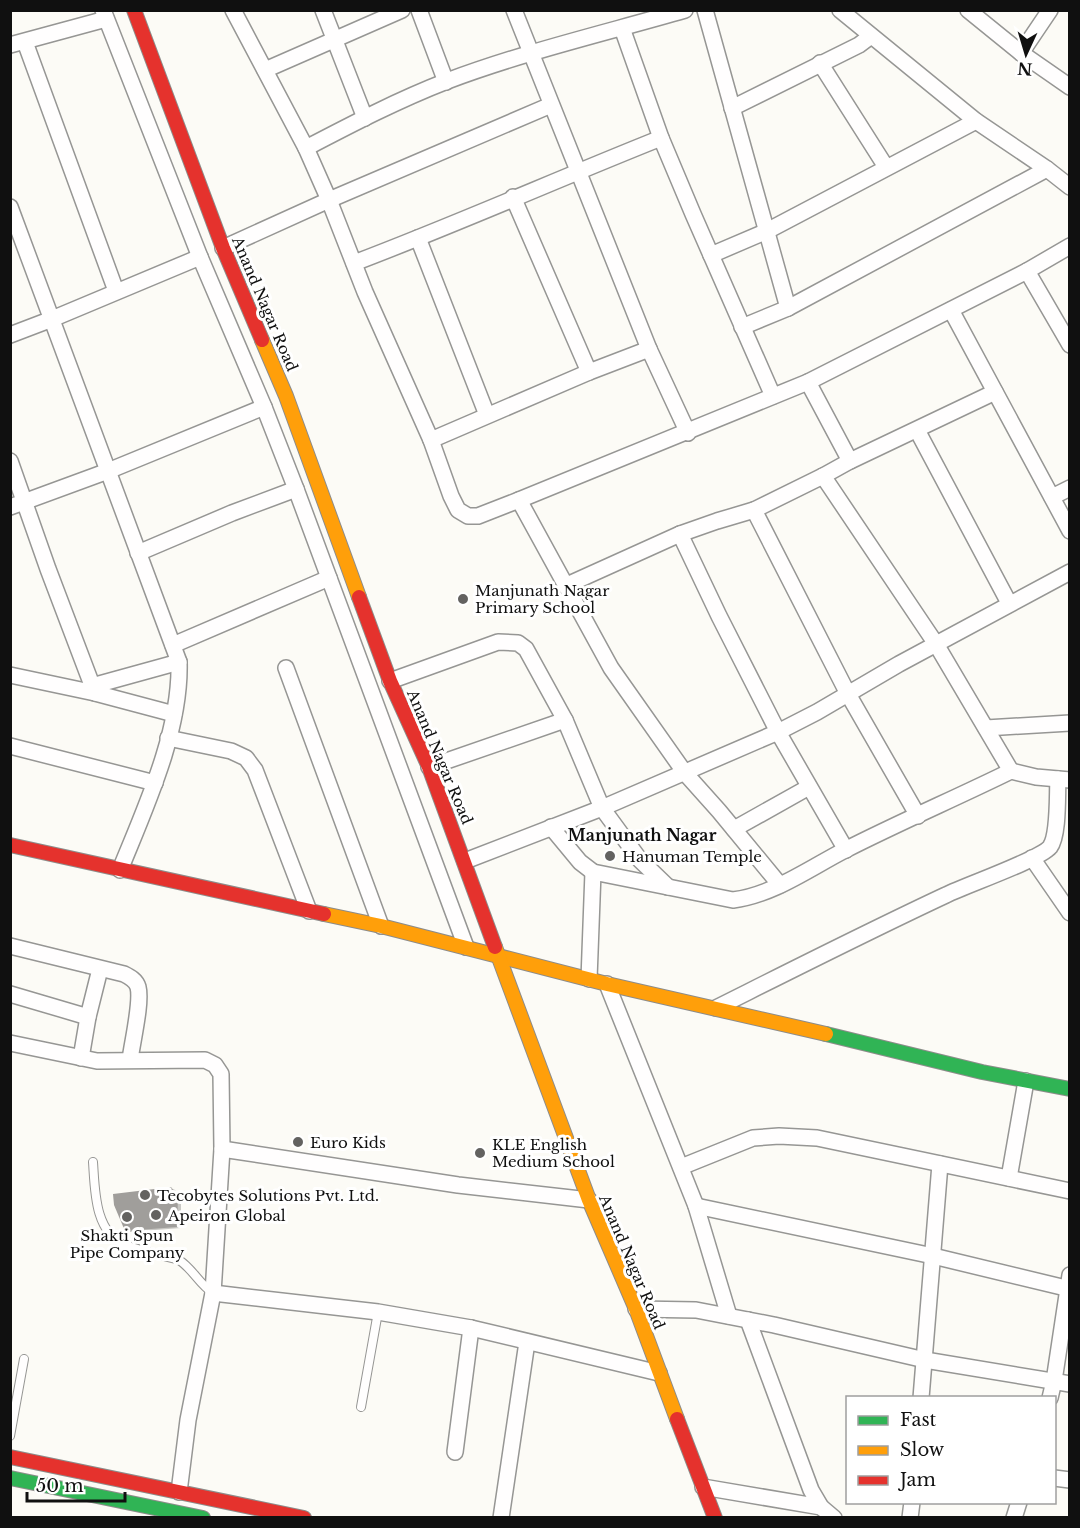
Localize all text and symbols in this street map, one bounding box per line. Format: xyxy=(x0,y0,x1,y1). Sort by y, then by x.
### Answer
north arrow xyxy=(996,24,1056,84)
text: N xyxy=(1017,58,1033,79)
street label: Anand Nagar Road xyxy=(228,233,302,374)
place label: Manjunath Nagar Primary School xyxy=(475,581,610,617)
marker: Manjunath Nagar Primary School xyxy=(456,592,470,606)
street label: Anand Nagar Road xyxy=(403,686,477,827)
district label: Manjunath Nagar xyxy=(568,825,717,845)
place label: Hanuman Temple xyxy=(622,847,762,866)
marker: Hanuman Temple xyxy=(603,849,617,863)
place label: Euro Kids xyxy=(310,1133,386,1152)
marker: Euro Kids xyxy=(291,1135,305,1149)
place label: KLE English Medium School xyxy=(492,1135,615,1171)
marker: KLE English Medium School xyxy=(473,1146,487,1160)
place label: Tecobytes Solutions Pvt. Ltd. xyxy=(157,1186,379,1205)
marker: Tecobytes Solutions Pvt. Ltd. xyxy=(138,1188,152,1202)
street label: Anand Nagar Road xyxy=(595,1191,669,1332)
place label: Apeiron Global xyxy=(167,1206,286,1225)
marker: Apeiron Global xyxy=(149,1208,163,1222)
marker: Shakti Spun Pipe Company xyxy=(120,1210,134,1224)
place label: Shakti Spun Pipe Company xyxy=(70,1226,185,1262)
legend xyxy=(846,1396,1056,1504)
text: Fast xyxy=(900,1409,937,1431)
text: Slow xyxy=(900,1439,945,1461)
scale bar xyxy=(27,1465,124,1503)
text: Jam xyxy=(898,1469,936,1491)
text: 50 m xyxy=(36,1475,84,1497)

